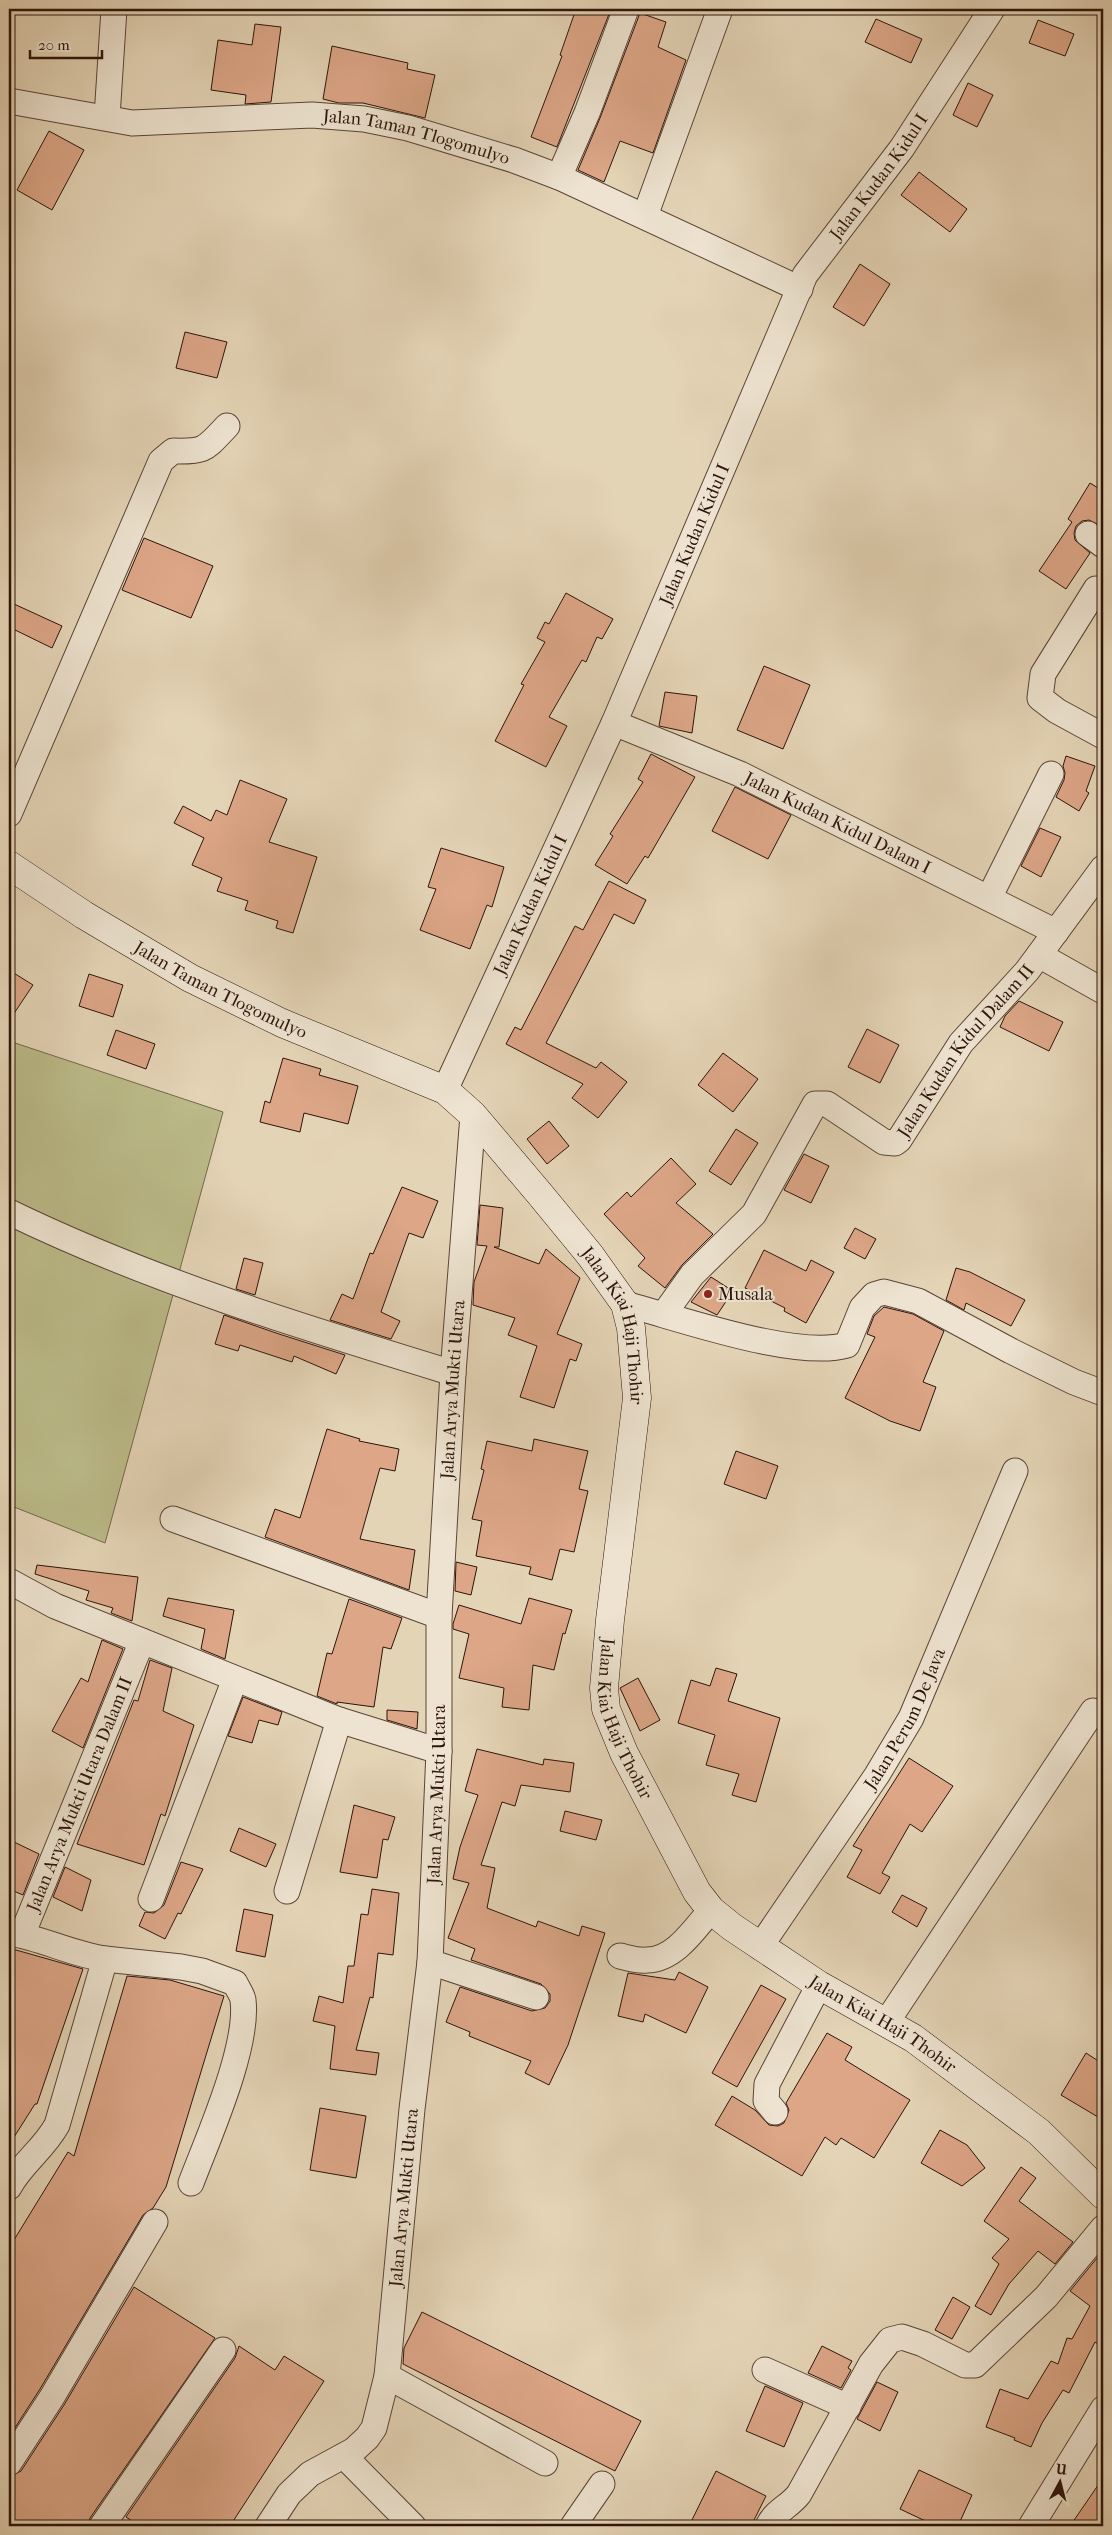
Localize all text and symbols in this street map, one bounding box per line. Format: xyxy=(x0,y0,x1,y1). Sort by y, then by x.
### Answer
scale bar xyxy=(30,28,102,60)
text: 20 m xyxy=(38,36,70,54)
street label: Jalan Taman Tlogomulyo xyxy=(320,106,512,169)
street label: Jalan Kudan Kidul I xyxy=(824,110,932,246)
street label: Jalan Kudan Kidul I xyxy=(655,461,734,610)
street label: Jalan Kudan Kidul Dalam I xyxy=(739,767,934,879)
street label: Jalan Kudan Kidul I xyxy=(489,832,572,980)
street label: Jalan Taman Tlogomulyo xyxy=(128,936,310,1043)
street label: Jalan Kudan Kidul Dalam II xyxy=(892,961,1039,1143)
street label: Jalan Kiai Haji Thohir xyxy=(575,1241,647,1406)
place label: Musala xyxy=(718,1284,773,1305)
marker: Musala xyxy=(702,1288,714,1300)
street label: Jalan Arya Mukti Utara xyxy=(437,1299,470,1482)
street label: Jalan Kiai Haji Thohir xyxy=(592,1635,657,1803)
street label: Jalan Perum De Java xyxy=(859,1644,950,1796)
street label: Jalan Arya Mukti Utara Dalam II xyxy=(22,1674,137,1917)
street label: Jalan Arya Mukti Utara xyxy=(423,1704,450,1886)
street label: Jalan Kiai Haji Thohir xyxy=(803,1970,961,2078)
street label: Jalan Arya Mukti Utara xyxy=(385,2107,423,2290)
north arrow xyxy=(1034,2458,1084,2508)
text: U xyxy=(1054,2460,1068,2479)

